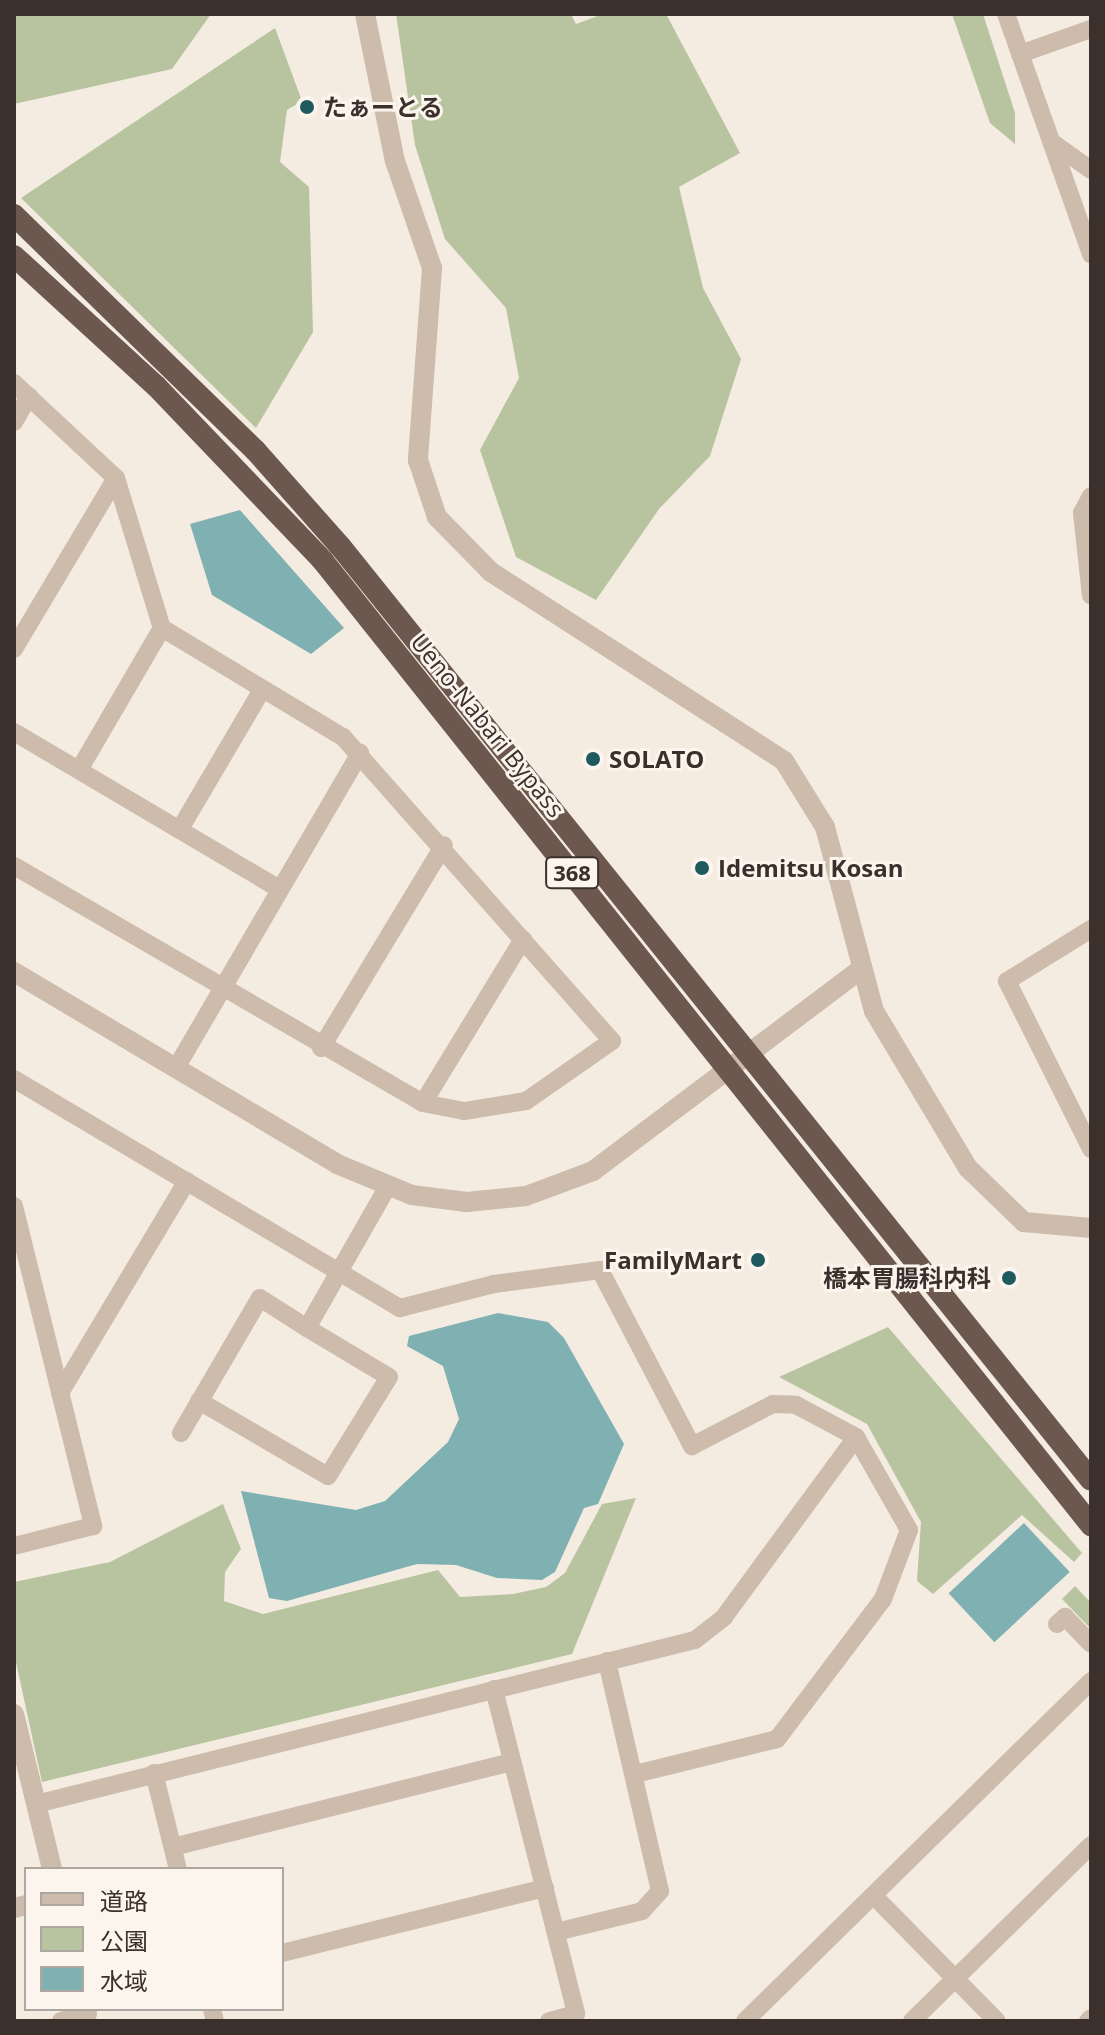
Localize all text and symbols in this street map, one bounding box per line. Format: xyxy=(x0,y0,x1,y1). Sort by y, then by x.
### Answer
place label: たぁーとる xyxy=(323,93,443,121)
marker: たぁーとる xyxy=(298,98,316,116)
street label: Ueno-Nabari Bypass xyxy=(405,627,571,823)
place label: SOLATO xyxy=(609,745,704,773)
marker: SOLATO xyxy=(584,750,602,768)
place label: Idemitsu Kosan xyxy=(718,854,904,882)
road number: 368 xyxy=(544,855,600,891)
marker: Idemitsu Kosan xyxy=(693,859,711,877)
place label: FamilyMart xyxy=(604,1246,742,1274)
marker: FamilyMart xyxy=(749,1251,767,1269)
place label: 橋本胃腸科内科 xyxy=(823,1264,991,1292)
marker: 橋本胃腸科内科 xyxy=(998,1267,1020,1289)
legend xyxy=(24,1867,284,2011)
text: 道路 xyxy=(100,1884,148,1917)
text: 公園 xyxy=(100,1924,148,1957)
text: 水域 xyxy=(100,1964,148,1997)

